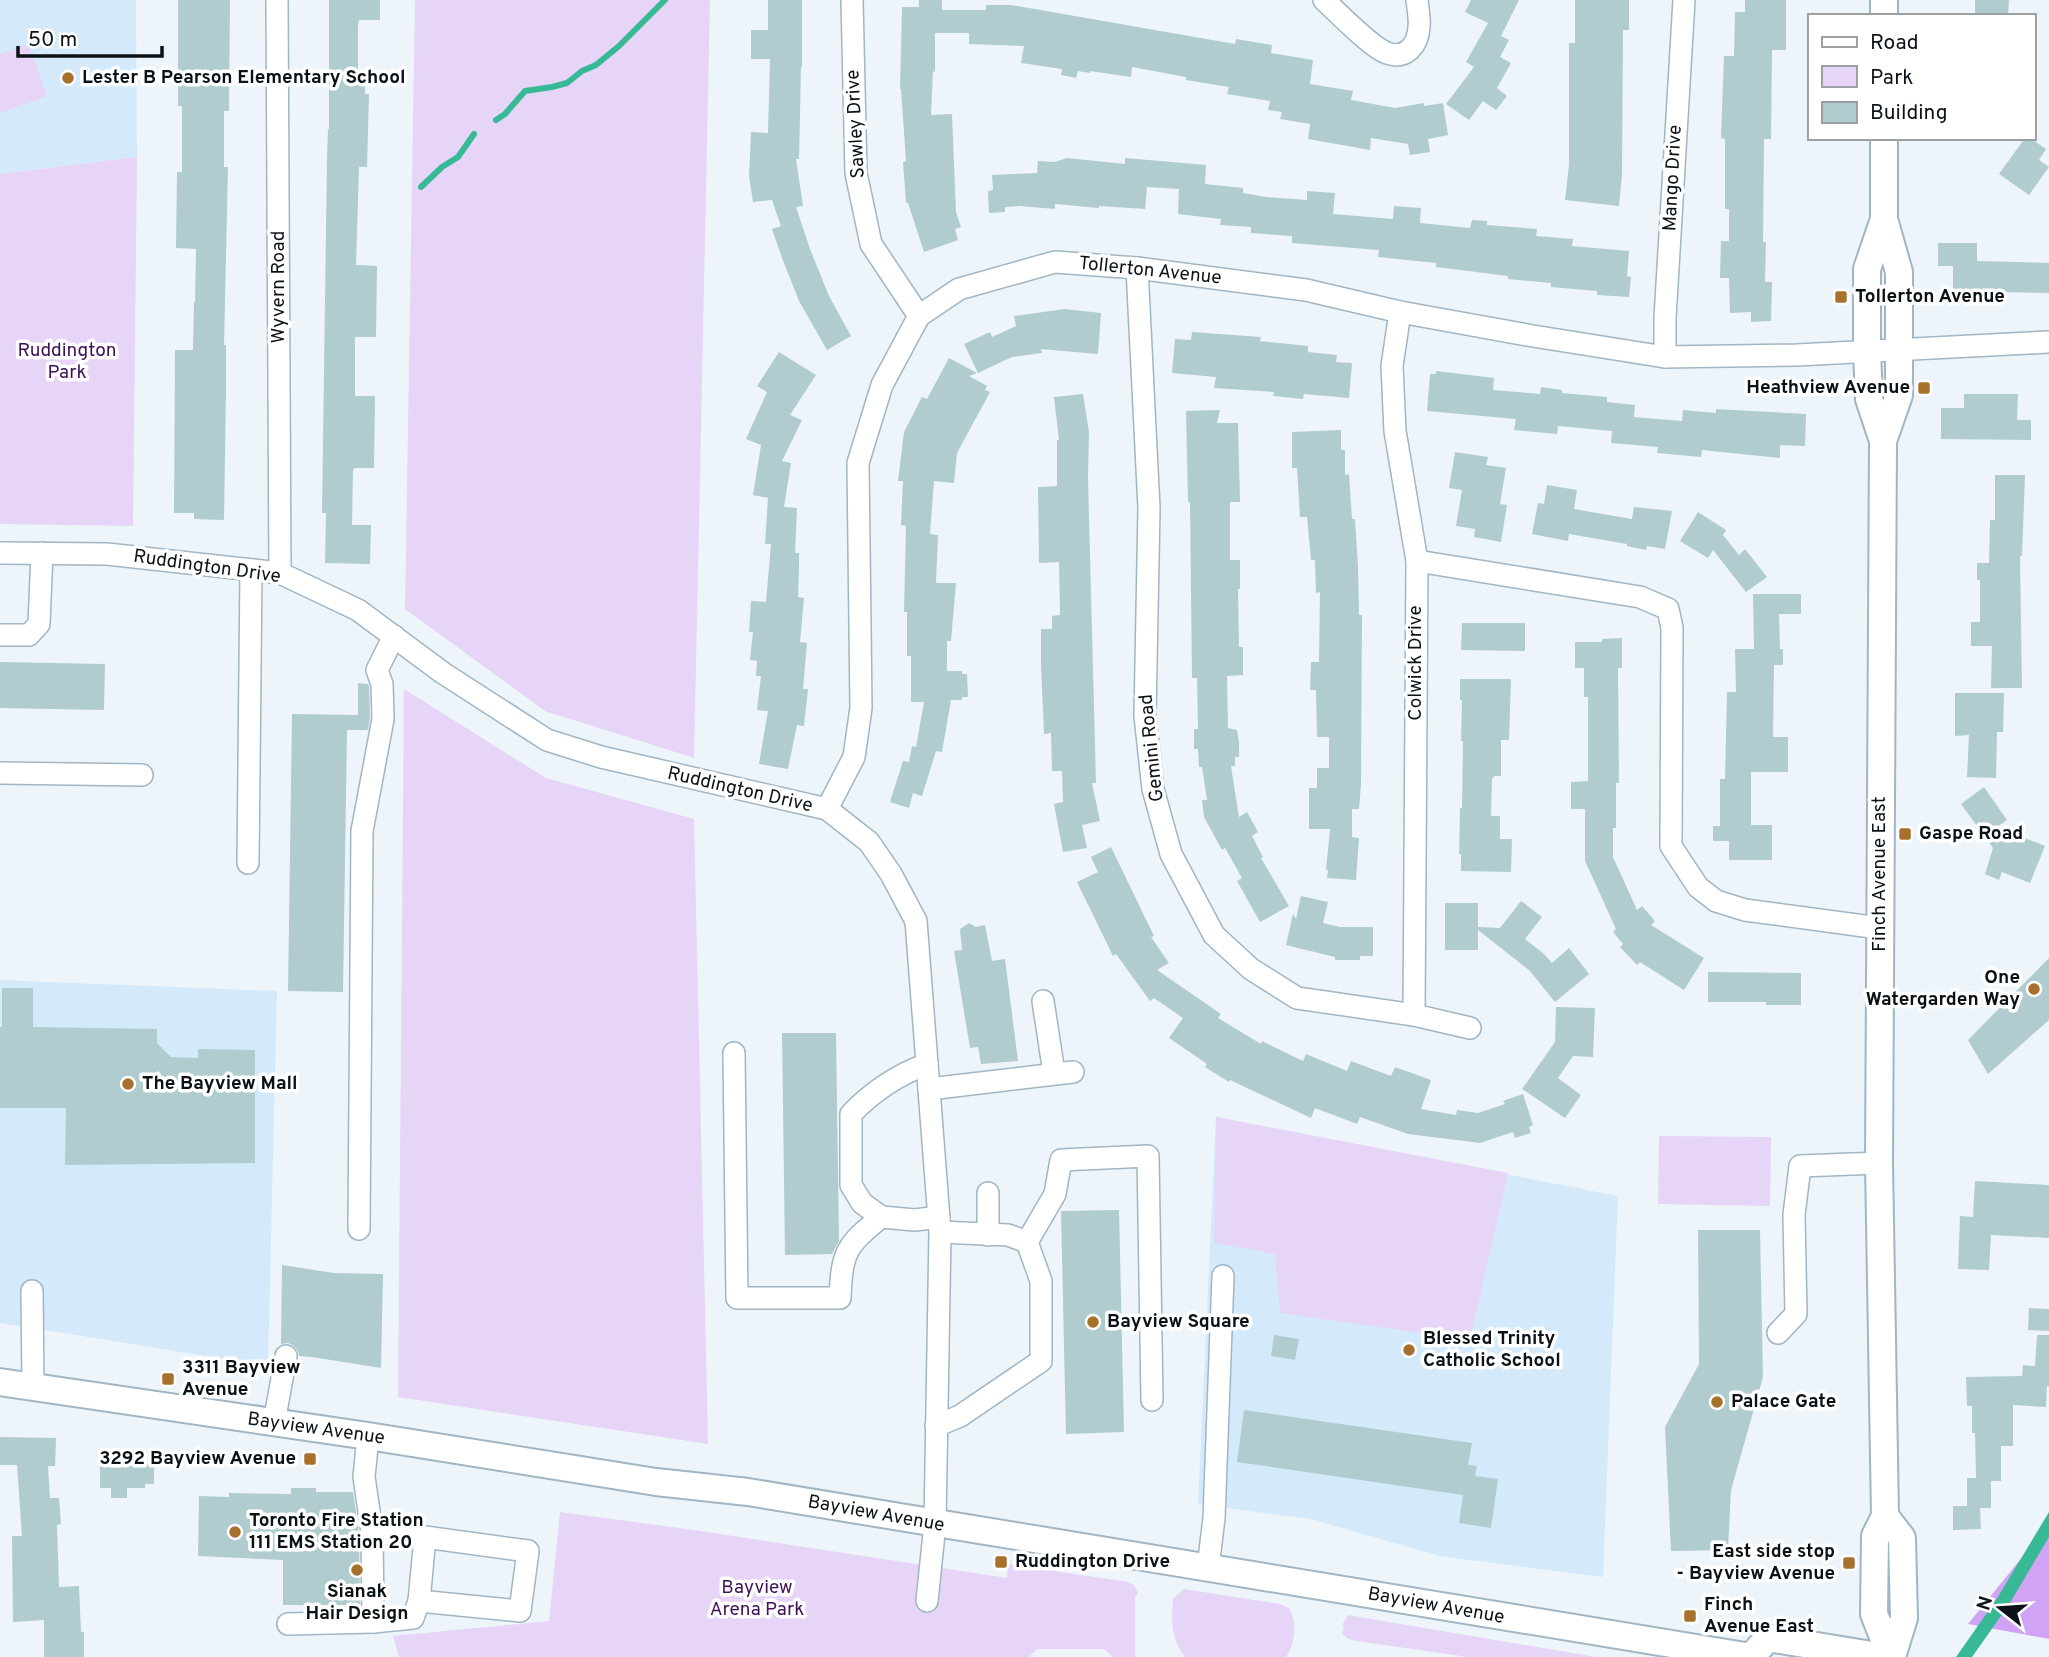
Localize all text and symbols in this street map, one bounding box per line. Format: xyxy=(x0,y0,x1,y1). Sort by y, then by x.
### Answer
scale bar xyxy=(18,14,161,58)
legend xyxy=(1808,14,2035,140)
text: 50 m xyxy=(28,27,77,54)
text: Road xyxy=(1870,30,1919,57)
text: Park xyxy=(1870,65,1913,92)
place label: Lester B Pearson Elementary School xyxy=(82,66,406,90)
street label: Sawley Drive xyxy=(841,69,871,179)
marker: Lester B Pearson Elementary School xyxy=(60,70,76,86)
text: Building xyxy=(1870,100,1948,127)
street label: Mango Drive xyxy=(1658,124,1688,232)
street label: Wyvern Road xyxy=(267,231,291,343)
street label: Tollerton Avenue xyxy=(1077,252,1223,290)
place label: Tollerton Avenue xyxy=(1855,285,2005,309)
marker: Tollerton Avenue xyxy=(1833,289,1849,305)
park label: Ruddington Park xyxy=(17,339,117,385)
place label: Heathview Avenue xyxy=(1746,376,1910,400)
marker: Heathview Avenue xyxy=(1916,380,1932,396)
street label: Ruddington Drive xyxy=(132,545,282,589)
street label: Colwick Drive xyxy=(1404,605,1428,721)
street label: Gemini Road xyxy=(1134,693,1170,803)
street label: Ruddington Drive xyxy=(665,762,815,818)
street label: Finch Avenue East xyxy=(1868,796,1892,952)
place label: Gaspe Road xyxy=(1919,822,2023,846)
marker: Gaspe Road xyxy=(1897,826,1913,842)
place label: One Watergarden Way xyxy=(1866,966,2020,1012)
marker: One Watergarden Way xyxy=(2026,981,2042,997)
place label: The Bayview Mall xyxy=(142,1072,298,1096)
marker: The Bayview Mall xyxy=(120,1076,136,1092)
place label: Bayview Square xyxy=(1107,1310,1250,1334)
marker: Bayview Square xyxy=(1085,1314,1101,1330)
place label: Blessed Trinity Catholic School xyxy=(1423,1327,1561,1373)
marker: Blessed Trinity Catholic School xyxy=(1401,1342,1417,1358)
place label: 3311 Bayview Avenue xyxy=(182,1356,300,1402)
marker: 3311 Bayview Avenue xyxy=(160,1371,176,1387)
place label: Palace Gate xyxy=(1731,1390,1836,1414)
marker: Palace Gate xyxy=(1709,1394,1725,1410)
street label: Bayview Avenue xyxy=(246,1407,386,1451)
place label: 3292 Bayview Avenue xyxy=(99,1447,296,1471)
marker: 3292 Bayview Avenue xyxy=(302,1451,318,1467)
street label: Bayview Avenue xyxy=(806,1490,946,1538)
place label: Toronto Fire Station 111 EMS Station 20 xyxy=(249,1509,424,1555)
marker: Toronto Fire Station 111 EMS Station 20 xyxy=(227,1524,243,1540)
place label: East side stop - Bayview Avenue xyxy=(1676,1540,1835,1586)
place label: Ruddington Drive xyxy=(1015,1550,1170,1574)
marker: Ruddington Drive xyxy=(993,1554,1009,1570)
marker: East side stop - Bayview Avenue xyxy=(1841,1555,1857,1571)
marker: Sianak Hair Design xyxy=(349,1562,365,1578)
north arrow xyxy=(1965,1573,2035,1643)
park label: Bayview Arena Park xyxy=(710,1576,804,1622)
place label: Sianak Hair Design xyxy=(306,1580,408,1626)
street label: Bayview Avenue xyxy=(1366,1582,1506,1630)
place label: Finch Avenue East xyxy=(1704,1593,1814,1639)
text: N xyxy=(1972,1594,1999,1614)
marker: Finch Avenue East xyxy=(1682,1608,1698,1624)

